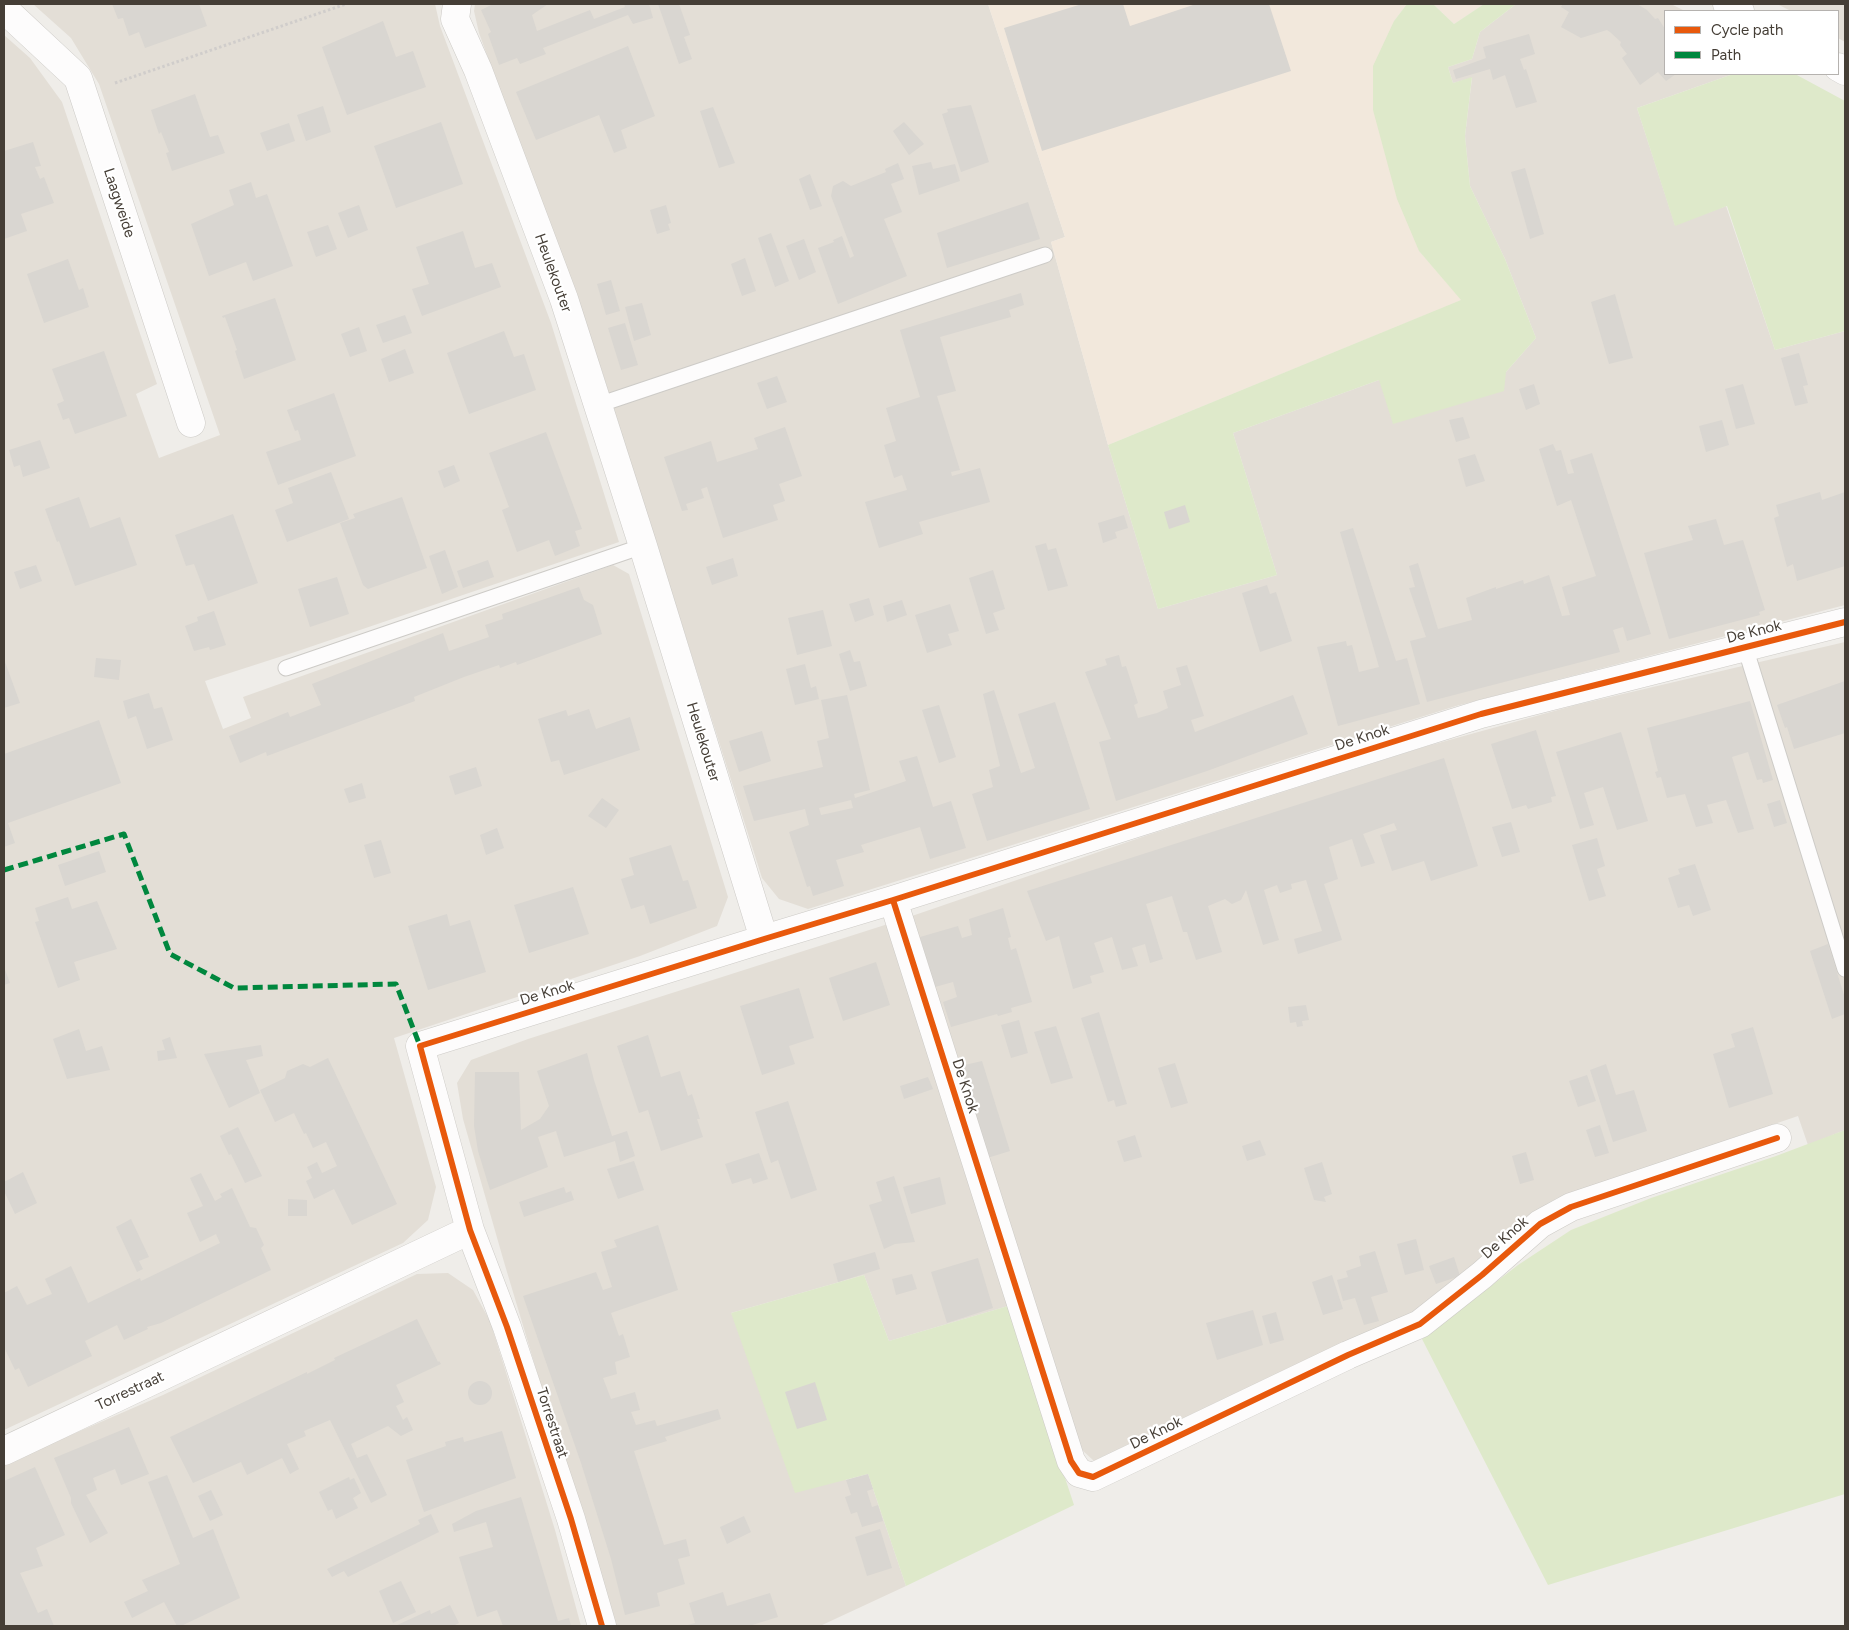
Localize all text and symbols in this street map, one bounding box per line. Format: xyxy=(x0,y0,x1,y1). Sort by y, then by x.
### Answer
legend xyxy=(1664,10,1839,75)
text: Cycle path xyxy=(1711,21,1783,39)
text: Path xyxy=(1711,46,1741,64)
street label: Laagweide xyxy=(99,166,139,240)
street label: Heulekouter xyxy=(530,231,576,315)
street label: De Knok xyxy=(1725,617,1783,647)
street label: Heulekouter xyxy=(682,700,724,784)
street label: De Knok xyxy=(1333,721,1391,755)
street label: De Knok xyxy=(518,976,576,1010)
street label: De Knok xyxy=(948,1057,982,1115)
street label: De Knok xyxy=(1478,1213,1532,1263)
street label: Torrestraat xyxy=(93,1367,167,1415)
street label: Torrestraat xyxy=(532,1385,572,1461)
street label: De Knok xyxy=(1127,1413,1185,1453)

